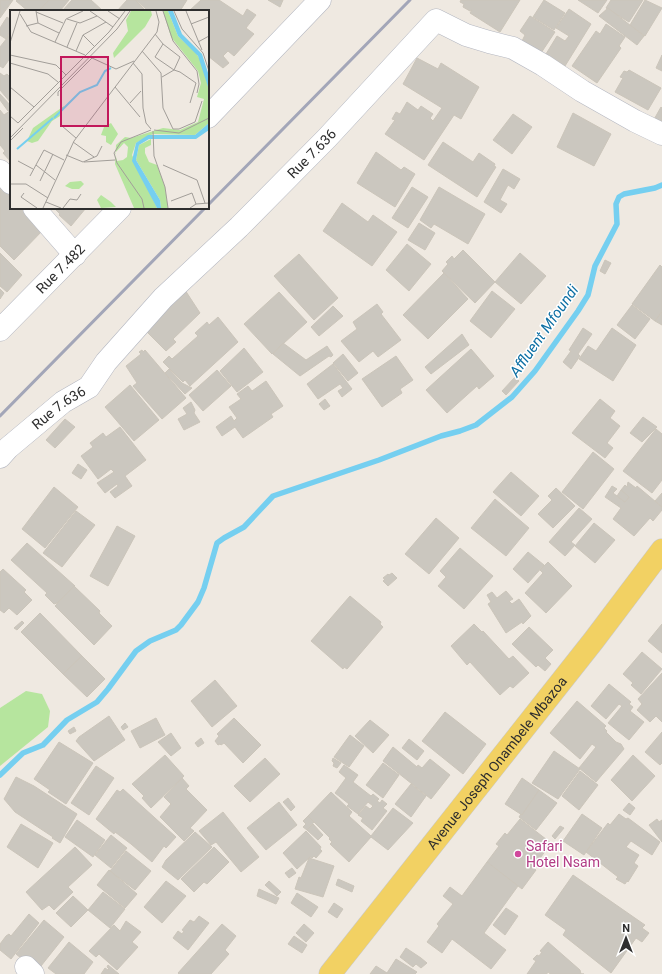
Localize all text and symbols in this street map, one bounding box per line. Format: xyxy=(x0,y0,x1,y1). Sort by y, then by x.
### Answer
inset map xyxy=(10,10,209,209)
street label: Rue 7.636 xyxy=(284,126,339,181)
street label: Rue 7.482 xyxy=(33,241,88,297)
water label: Affluent Mfoundi xyxy=(505,281,583,381)
street label: Rue 7.636 xyxy=(29,383,88,433)
street label: Avenue Joseph Onambele Mbazoa xyxy=(424,673,570,853)
place label: Safari Hotel Nsam xyxy=(526,838,600,870)
marker: Safari Hotel Nsam xyxy=(513,849,523,859)
north arrow xyxy=(606,918,646,958)
text: N xyxy=(622,922,630,935)

